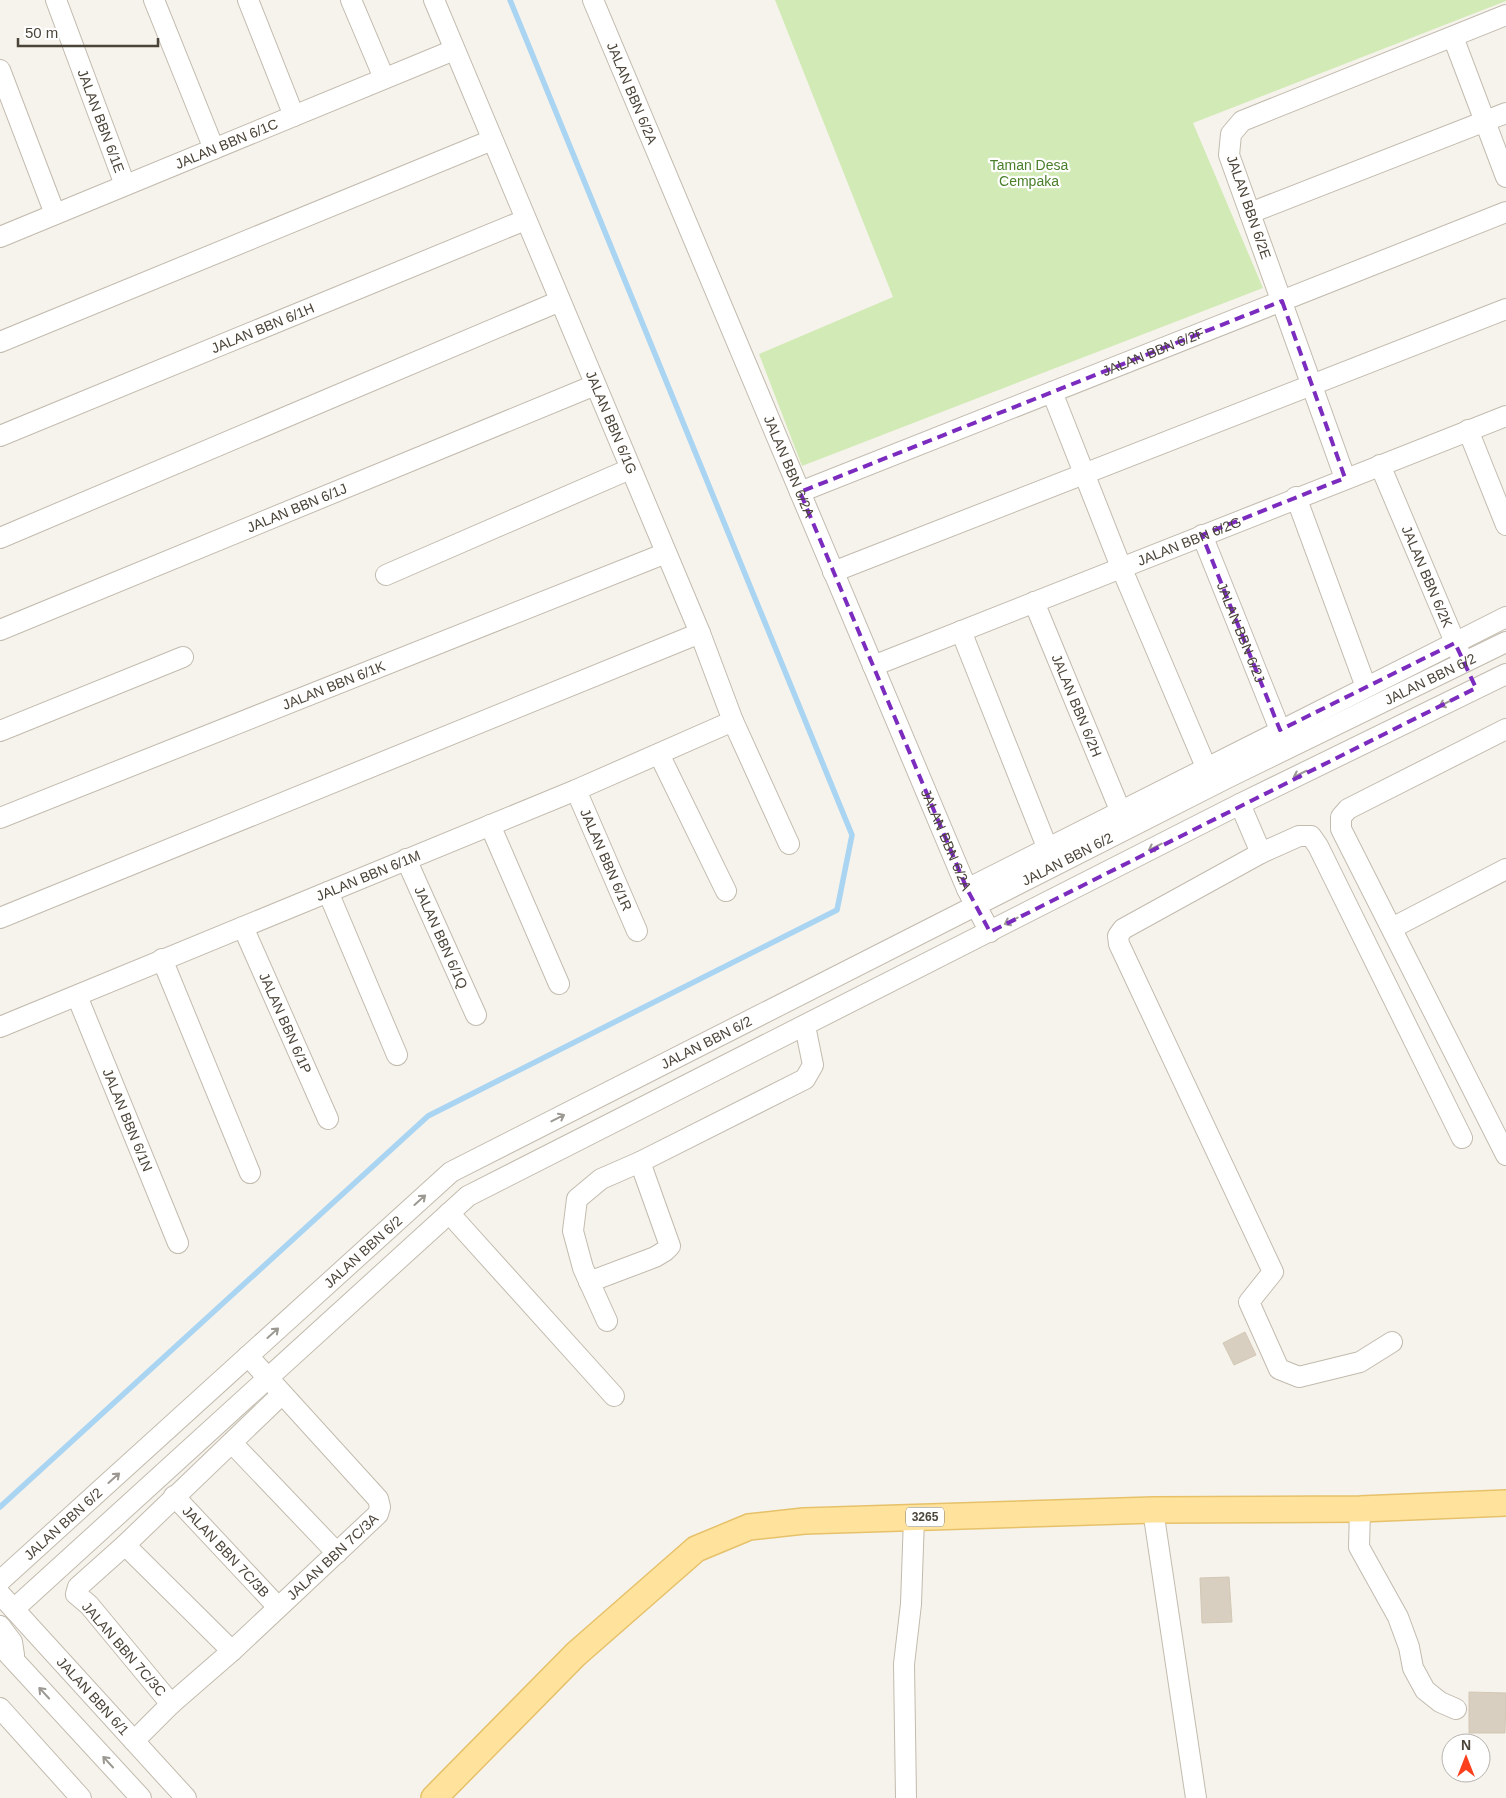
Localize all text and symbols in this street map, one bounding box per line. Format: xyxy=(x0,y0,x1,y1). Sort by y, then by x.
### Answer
scale bar xyxy=(18,15,158,47)
text: 50 m xyxy=(25,24,58,41)
street label: JALAN BBN 6/2A xyxy=(604,40,661,147)
street label: JALAN BBN 6/1E xyxy=(75,67,128,175)
street label: JALAN BBN 6/1C xyxy=(173,115,280,172)
street label: JALAN BBN 6/2E xyxy=(1224,153,1274,261)
park label: Taman Desa Cempaka xyxy=(990,157,1069,189)
street label: JALAN BBN 6/1H xyxy=(209,300,316,356)
street label: JALAN BBN 6/2F xyxy=(1100,325,1206,379)
street label: JALAN BBN 6/1G xyxy=(583,368,640,476)
street label: JALAN BBN 6/2A xyxy=(761,413,818,520)
street label: JALAN BBN 6/1J xyxy=(244,480,349,535)
street label: JALAN BBN 6/2G xyxy=(1135,513,1244,569)
street label: JALAN BBN 6/2K xyxy=(1399,523,1456,630)
street label: JALAN BBN 6/2J xyxy=(1214,580,1268,685)
street label: JALAN BBN 6/2 xyxy=(1382,650,1479,708)
street label: JALAN BBN 6/2H xyxy=(1048,652,1105,759)
street label: JALAN BBN 6/1K xyxy=(280,657,388,713)
one-way arrow xyxy=(1439,699,1454,708)
one-way arrow xyxy=(1293,770,1308,780)
street label: JALAN BBN 6/2A xyxy=(918,786,975,894)
street label: JALAN BBN 6/1R xyxy=(577,806,635,913)
street label: JALAN BBN 6/2 xyxy=(1019,829,1116,889)
one-way arrow xyxy=(1148,843,1163,852)
street label: JALAN BBN 6/1M xyxy=(314,847,423,904)
street label: JALAN BBN 6/1Q xyxy=(411,884,471,991)
one-way arrow xyxy=(1003,916,1018,926)
street label: JALAN BBN 6/1P xyxy=(256,970,315,1076)
street label: JALAN BBN 6/2 xyxy=(658,1013,754,1072)
street label: JALAN BBN 6/1N xyxy=(100,1066,156,1174)
one-way arrow xyxy=(550,1113,565,1122)
one-way arrow xyxy=(413,1195,426,1206)
street label: JALAN BBN 6/2 xyxy=(321,1212,405,1291)
one-way arrow xyxy=(267,1327,280,1339)
one-way arrow xyxy=(107,1472,120,1483)
street label: JALAN BBN 6/2 xyxy=(21,1484,105,1563)
street label: JALAN BBN 7C/3B xyxy=(179,1503,273,1600)
road number: 3265 xyxy=(906,1508,944,1526)
street label: JALAN BBN 7C/3A xyxy=(284,1510,382,1603)
street label: JALAN BBN 7C/3C xyxy=(79,1599,169,1699)
street label: JALAN BBN 6/1 xyxy=(53,1654,133,1738)
one-way arrow xyxy=(38,1687,49,1700)
north arrow xyxy=(1441,1733,1491,1783)
text: N xyxy=(1461,1737,1471,1753)
one-way arrow xyxy=(102,1756,114,1769)

